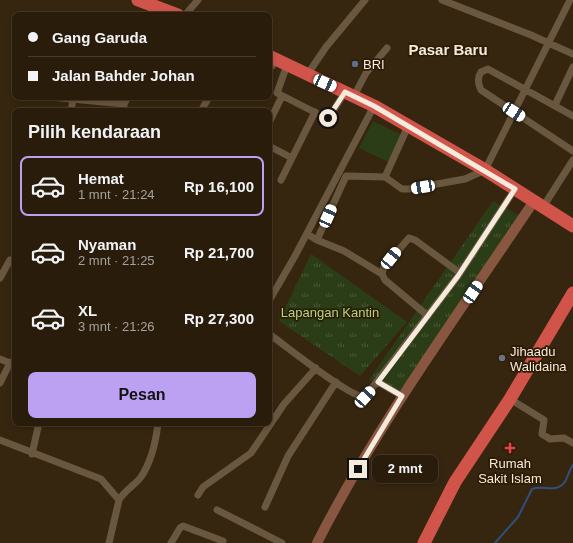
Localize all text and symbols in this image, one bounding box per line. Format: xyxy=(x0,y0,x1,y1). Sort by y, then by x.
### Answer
text: Gang Garuda xyxy=(52,29,147,46)
district label: Pasar Baru xyxy=(408,41,488,58)
place label: BRI xyxy=(363,57,385,72)
marker: BRI xyxy=(350,59,360,69)
text: Jalan Bahder Johan xyxy=(52,67,195,84)
car xyxy=(312,73,338,93)
car xyxy=(501,100,527,124)
route start xyxy=(319,109,337,127)
text: Pilih kendaraan xyxy=(28,122,161,142)
icon: car xyxy=(30,168,66,204)
text: Hemat xyxy=(78,170,124,187)
text: Rp 16,100 xyxy=(184,178,254,195)
car xyxy=(410,179,436,195)
text: 1 mnt · 21:24 xyxy=(78,187,155,202)
car xyxy=(318,203,338,229)
icon: car xyxy=(30,234,66,270)
text: Nyaman xyxy=(78,236,136,253)
text: Rp 21,700 xyxy=(184,244,254,261)
car xyxy=(379,245,403,271)
text: 2 mnt · 21:25 xyxy=(78,253,155,268)
car xyxy=(461,279,485,305)
icon: car xyxy=(30,300,66,336)
text: XL xyxy=(78,302,97,319)
park label: Lapangan Kantin xyxy=(281,305,379,320)
text: Rp 27,300 xyxy=(184,310,254,327)
text: 3 mnt · 21:26 xyxy=(78,319,155,334)
place label: Jihaadu Walidaina xyxy=(510,344,567,374)
marker: Jihaadu Walidaina xyxy=(497,353,507,363)
button: Pesan xyxy=(28,372,256,418)
car xyxy=(353,384,377,410)
marker: Rumah Sakit Islam xyxy=(504,442,516,454)
callout: 2 mnt xyxy=(372,455,438,483)
place label: Rumah Sakit Islam xyxy=(478,456,542,486)
route end xyxy=(349,460,367,478)
text: 2 mnt xyxy=(388,461,422,476)

